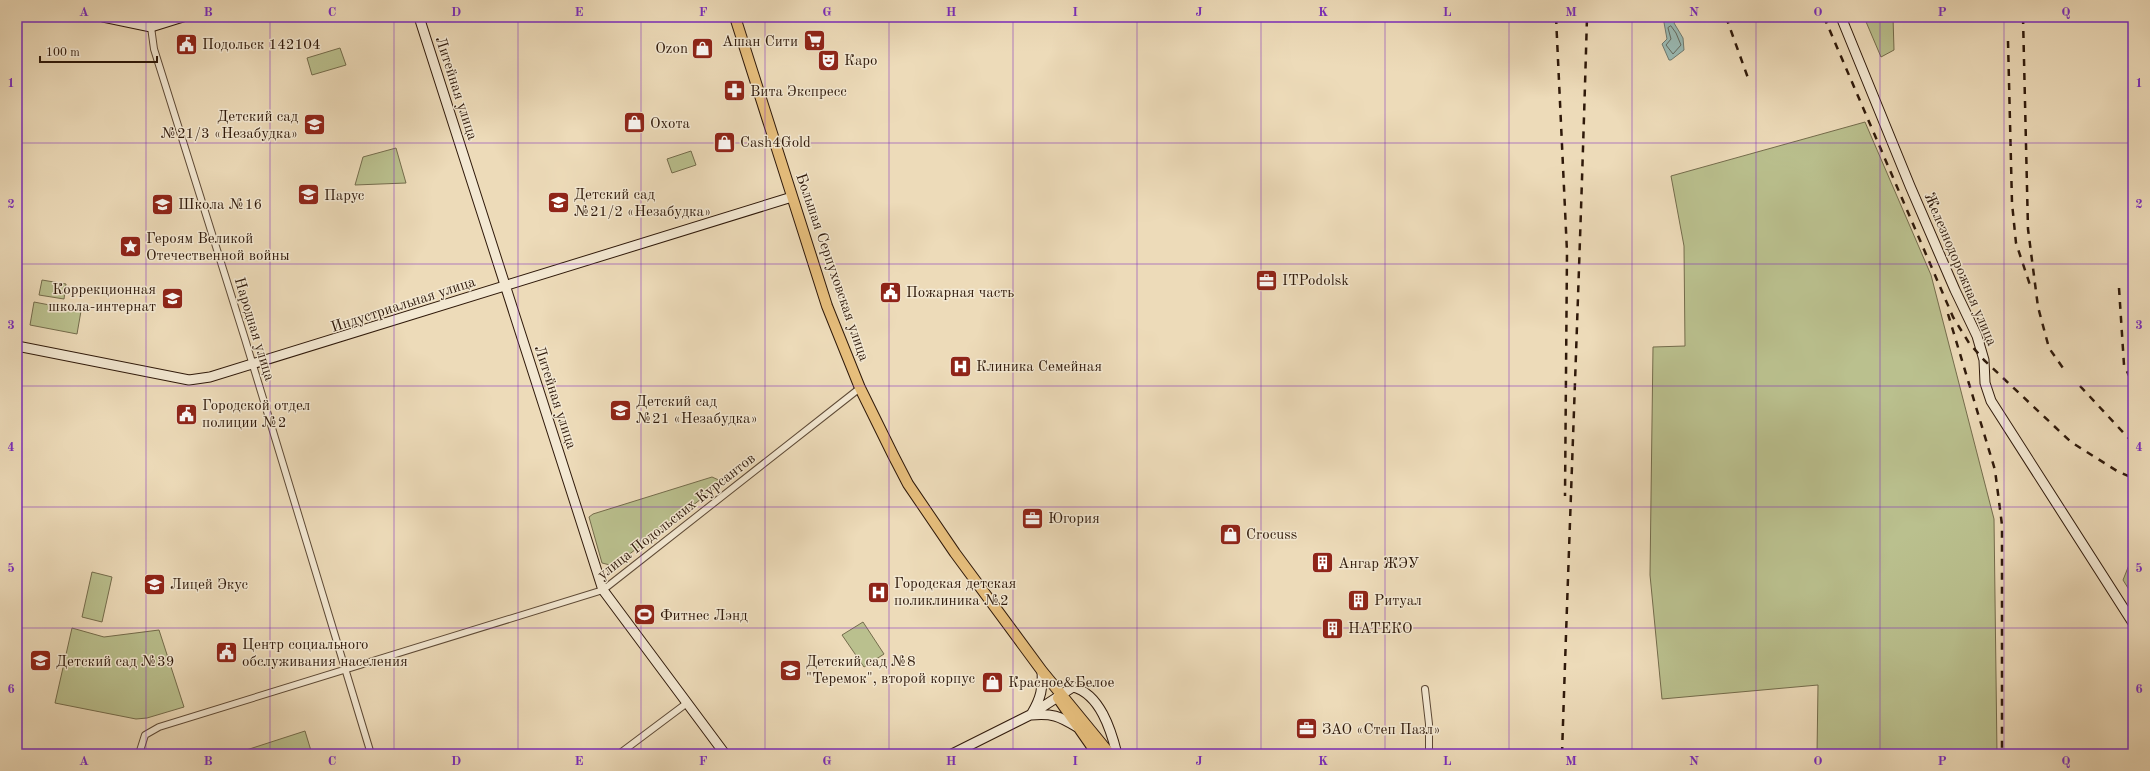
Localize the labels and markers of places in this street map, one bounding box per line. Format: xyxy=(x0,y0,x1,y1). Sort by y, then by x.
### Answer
supermarket icon: Ашан Сити xyxy=(801,28,827,54)
public building icon: Подольск 142104 xyxy=(174,31,200,57)
shop icon: Ozon xyxy=(690,35,716,61)
place label: Ашан Сити xyxy=(722,35,798,50)
place label: Подольск 142104 xyxy=(202,38,321,53)
place label: Ozon xyxy=(655,42,688,57)
theatre icon: Каро xyxy=(816,47,842,73)
place label: Каро xyxy=(844,54,878,69)
pharmacy icon: Вита Экспресс xyxy=(722,78,748,104)
place label: Вита Экспресс xyxy=(750,85,847,100)
place label: Детский сад №21/3 «Незабудка» xyxy=(161,110,299,142)
shop icon: Охота xyxy=(622,110,648,136)
school or university icon: Детский сад №21/3 «Незабудка» xyxy=(301,112,327,138)
place label: Охота xyxy=(650,117,690,132)
shop icon: Cash4Gold xyxy=(711,129,737,155)
place label: Cash4Gold xyxy=(740,136,811,151)
school or university icon: Парус xyxy=(296,182,322,208)
place label: Детский сад №21/2 «Незабудка» xyxy=(574,188,711,220)
place label: Парус xyxy=(324,189,365,204)
school or university icon: Детский сад №21/2 «Незабудка» xyxy=(545,190,571,216)
school or university icon: Школа №16 xyxy=(150,191,176,217)
place label: Школа №16 xyxy=(178,198,262,213)
place label: Героям Великой Отечественной войны xyxy=(146,232,290,264)
place icon: Героям Великой Отечественной войны xyxy=(117,234,143,260)
office icon: ITPodolsk xyxy=(1254,267,1280,293)
place label: ITPodolsk xyxy=(1282,274,1349,289)
public building icon: Пожарная часть xyxy=(878,279,904,305)
place label: Коррекционная школа-интернат xyxy=(48,283,156,315)
school or university icon: Коррекционная школа-интернат xyxy=(159,285,185,311)
place label: Пожарная часть xyxy=(906,286,1014,301)
hospital icon: Клиника Семейная xyxy=(948,353,974,379)
place label: Клиника Семейная xyxy=(976,360,1102,375)
place label: Детский сад №21 «Незабудка» xyxy=(636,395,758,427)
school or university icon: Детский сад №21 «Незабудка» xyxy=(608,397,634,423)
place label: Городской отдел полиции №2 xyxy=(202,399,310,431)
public building icon: Городской отдел полиции №2 xyxy=(173,401,199,427)
office icon: Югория xyxy=(1019,505,1045,531)
place label: Югория xyxy=(1048,512,1100,527)
shop icon: Crocuss xyxy=(1217,521,1243,547)
place label: Crocuss xyxy=(1246,528,1297,543)
building icon: Ангар ЖЭУ xyxy=(1309,550,1335,576)
place label: Ангар ЖЭУ xyxy=(1338,557,1420,572)
school or university icon: Лицей Экус xyxy=(142,571,168,597)
place label: Городская детская поликлиника №2 xyxy=(894,577,1017,609)
place label: Лицей Экус xyxy=(170,578,248,593)
hospital icon: Городская детская поликлиника №2 xyxy=(866,579,892,605)
building icon: Ритуал xyxy=(1346,587,1372,613)
place label: Ритуал xyxy=(1374,594,1422,609)
sports icon: Фитнес Лэнд xyxy=(632,602,658,628)
place label: Фитнес Лэнд xyxy=(660,609,748,624)
building icon: НАТЕКО xyxy=(1319,615,1345,641)
place label: НАТЕКО xyxy=(1348,622,1412,637)
place label: Центр социального обслуживания населения xyxy=(242,638,408,670)
public building icon: Центр социального обслуживания населения xyxy=(213,640,239,666)
school or university icon: Детский сад №39 xyxy=(28,648,54,674)
place label: Детский сад №39 xyxy=(56,655,174,670)
place label: Детский сад №8 "Теремок", второй корпус xyxy=(806,655,975,687)
school or university icon: Детский сад №8 "Теремок", второй корпус xyxy=(777,657,803,683)
shop icon: Красное&Белое xyxy=(980,669,1006,695)
place label: Красное&Белое xyxy=(1008,676,1115,691)
office icon: ЗАО «Степ Пазл» xyxy=(1293,716,1319,742)
place label: ЗАО «Степ Пазл» xyxy=(1322,723,1440,738)

